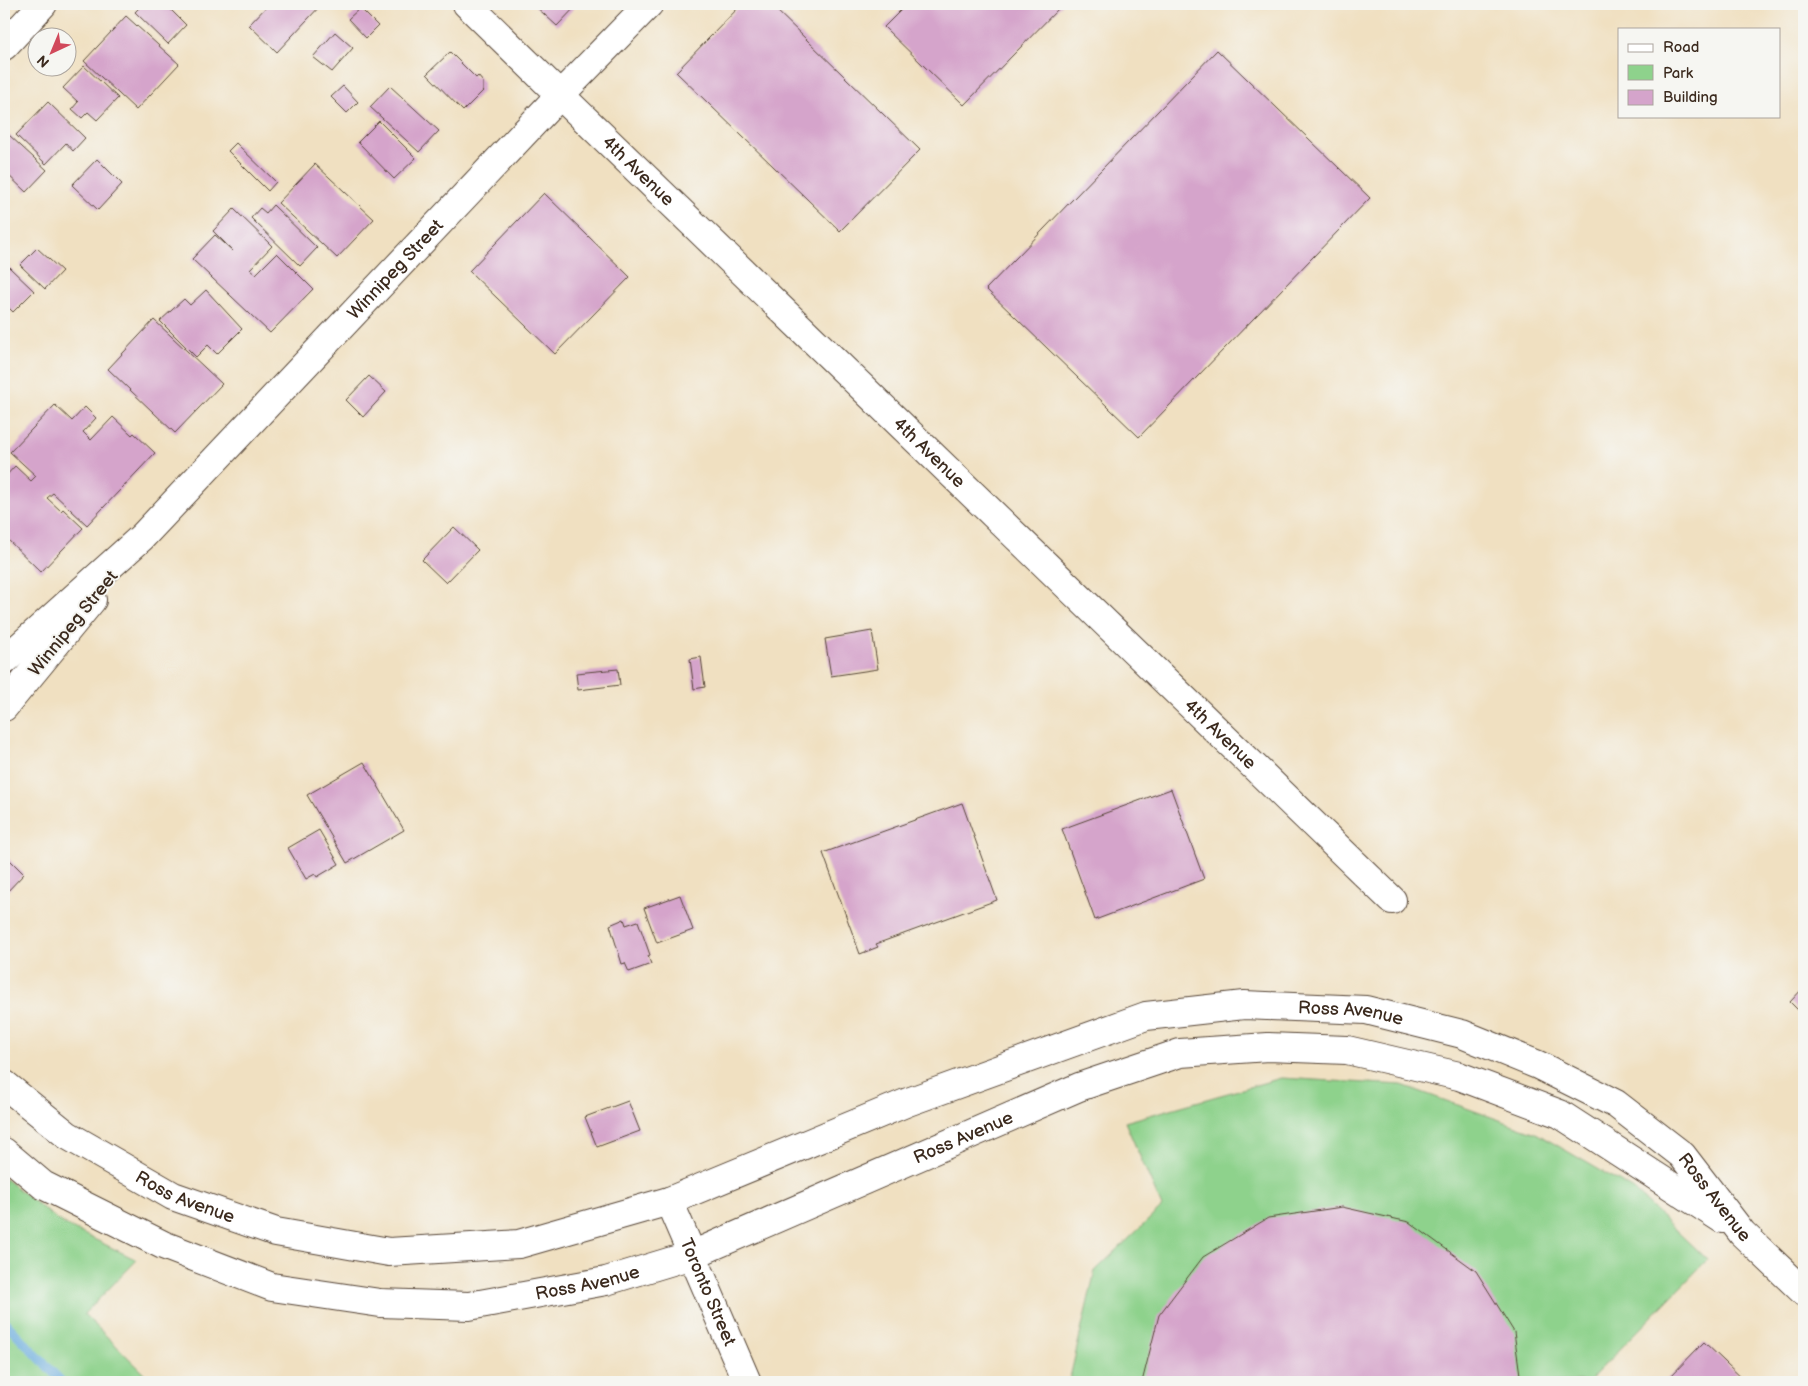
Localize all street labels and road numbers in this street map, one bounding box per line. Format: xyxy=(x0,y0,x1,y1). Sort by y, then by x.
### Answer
street label: 4th Avenue xyxy=(598,132,679,211)
street label: Winnipeg Street xyxy=(343,215,448,324)
street label: 4th Avenue xyxy=(889,413,970,492)
street label: Winnipeg Street xyxy=(24,566,123,680)
street label: 4th Avenue xyxy=(1180,695,1261,774)
street label: Ross Avenue xyxy=(1298,997,1406,1030)
street label: Ross Avenue xyxy=(910,1107,1017,1169)
street label: Ross Avenue xyxy=(1673,1149,1755,1247)
street label: Ross Avenue xyxy=(132,1167,238,1228)
street label: Toronto Street xyxy=(675,1235,740,1349)
street label: Ross Avenue xyxy=(534,1261,643,1305)

